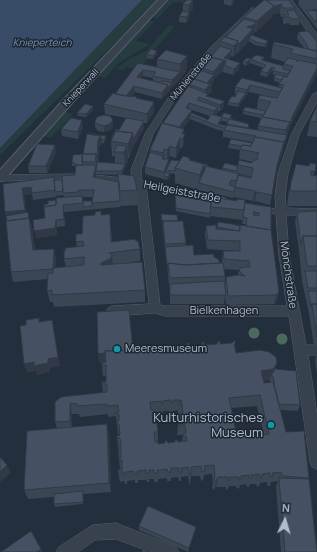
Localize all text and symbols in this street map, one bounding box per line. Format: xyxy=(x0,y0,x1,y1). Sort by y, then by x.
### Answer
water label: Knieperteich xyxy=(13,37,71,49)
street label: Mühlenstraße xyxy=(168,51,214,103)
street label: Knieperwall xyxy=(61,67,101,109)
street label: Heilgeiststraße xyxy=(143,178,221,206)
street label: Mönchstraße xyxy=(277,240,299,310)
street label: Bielkenhagen xyxy=(190,304,258,318)
place label: Meeresmuseum xyxy=(125,342,207,356)
marker: Meeresmuseum xyxy=(112,344,122,354)
place label: Kulturhistorisches Museum xyxy=(153,410,263,441)
marker: Kulturhistorisches Museum xyxy=(266,420,276,430)
north arrow xyxy=(265,500,305,540)
text: N xyxy=(281,500,291,515)

